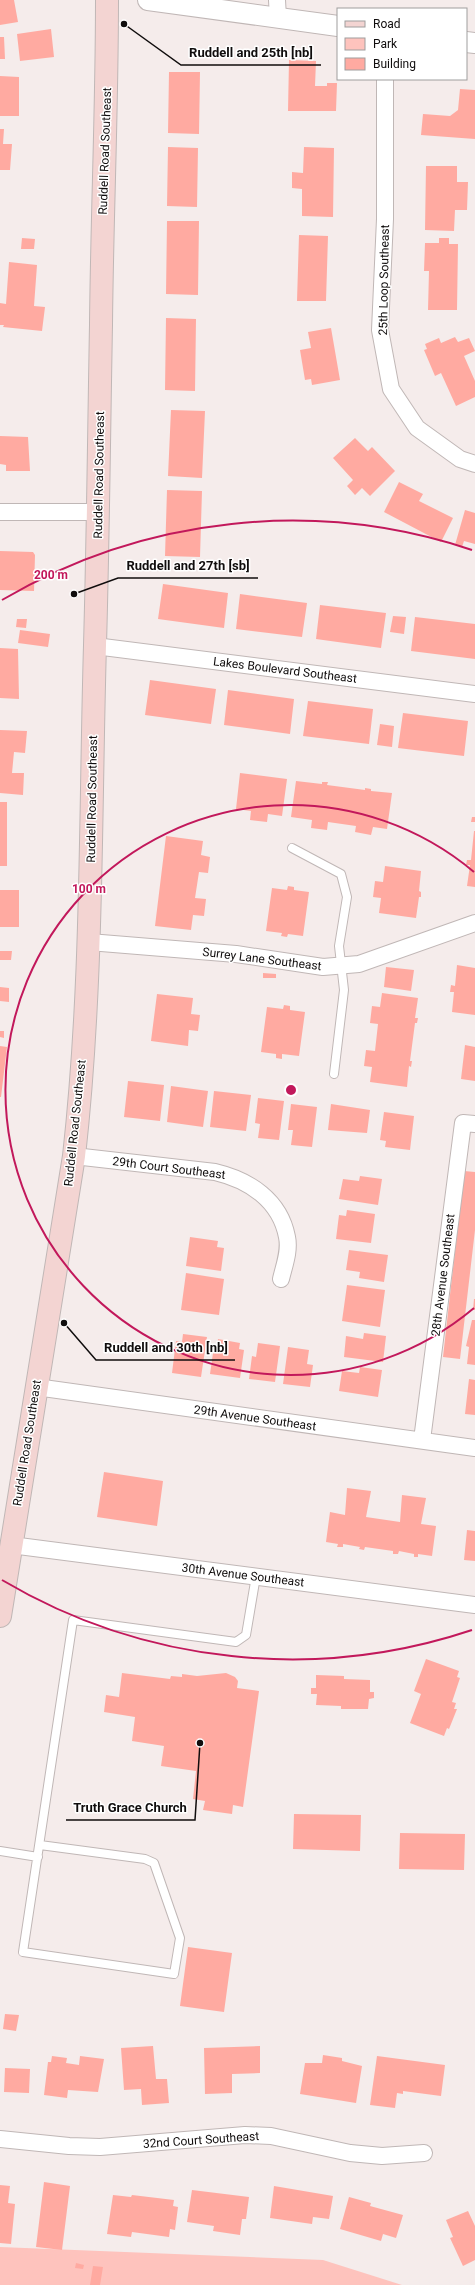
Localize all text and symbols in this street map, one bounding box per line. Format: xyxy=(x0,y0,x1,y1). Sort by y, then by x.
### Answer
legend xyxy=(337,8,467,80)
text: Road xyxy=(373,17,401,31)
text: Park xyxy=(373,37,398,51)
callout: Ruddell and 25th [nb] xyxy=(181,40,321,65)
text: Ruddell and 25th [nb] xyxy=(189,45,313,60)
text: Building xyxy=(373,57,416,71)
street label: Ruddell Road Southeast xyxy=(96,87,114,215)
street label: 25th Loop Southeast xyxy=(376,224,392,336)
street label: Ruddell Road Southeast xyxy=(91,411,107,539)
callout: Ruddell and 27th [sb] xyxy=(118,553,258,578)
text: Ruddell and 27th [sb] xyxy=(126,558,250,573)
text: 200 m xyxy=(34,568,68,582)
street label: Lakes Boulevard Southeast xyxy=(212,654,358,686)
street label: Ruddell Road Southeast xyxy=(84,735,100,863)
text: 100 m xyxy=(72,882,106,896)
street label: Surrey Lane Southeast xyxy=(202,945,322,973)
street label: Ruddell Road Southeast xyxy=(61,1059,89,1187)
centre of rings xyxy=(284,1083,298,1097)
street label: 29th Court Southeast xyxy=(112,1154,226,1182)
street label: 28th Avenue Southeast xyxy=(429,1213,457,1337)
callout: Ruddell and 30th [nb] xyxy=(96,1335,235,1360)
text: Ruddell and 30th [nb] xyxy=(104,1340,228,1355)
street label: Ruddell Road Southeast xyxy=(10,1379,44,1507)
street label: 29th Avenue Southeast xyxy=(193,1402,317,1434)
street label: 30th Avenue Southeast xyxy=(181,1561,305,1589)
callout: Truth Grace Church xyxy=(66,1795,195,1820)
text: Truth Grace Church xyxy=(73,1800,187,1815)
street label: 32nd Court Southeast xyxy=(142,2129,260,2151)

